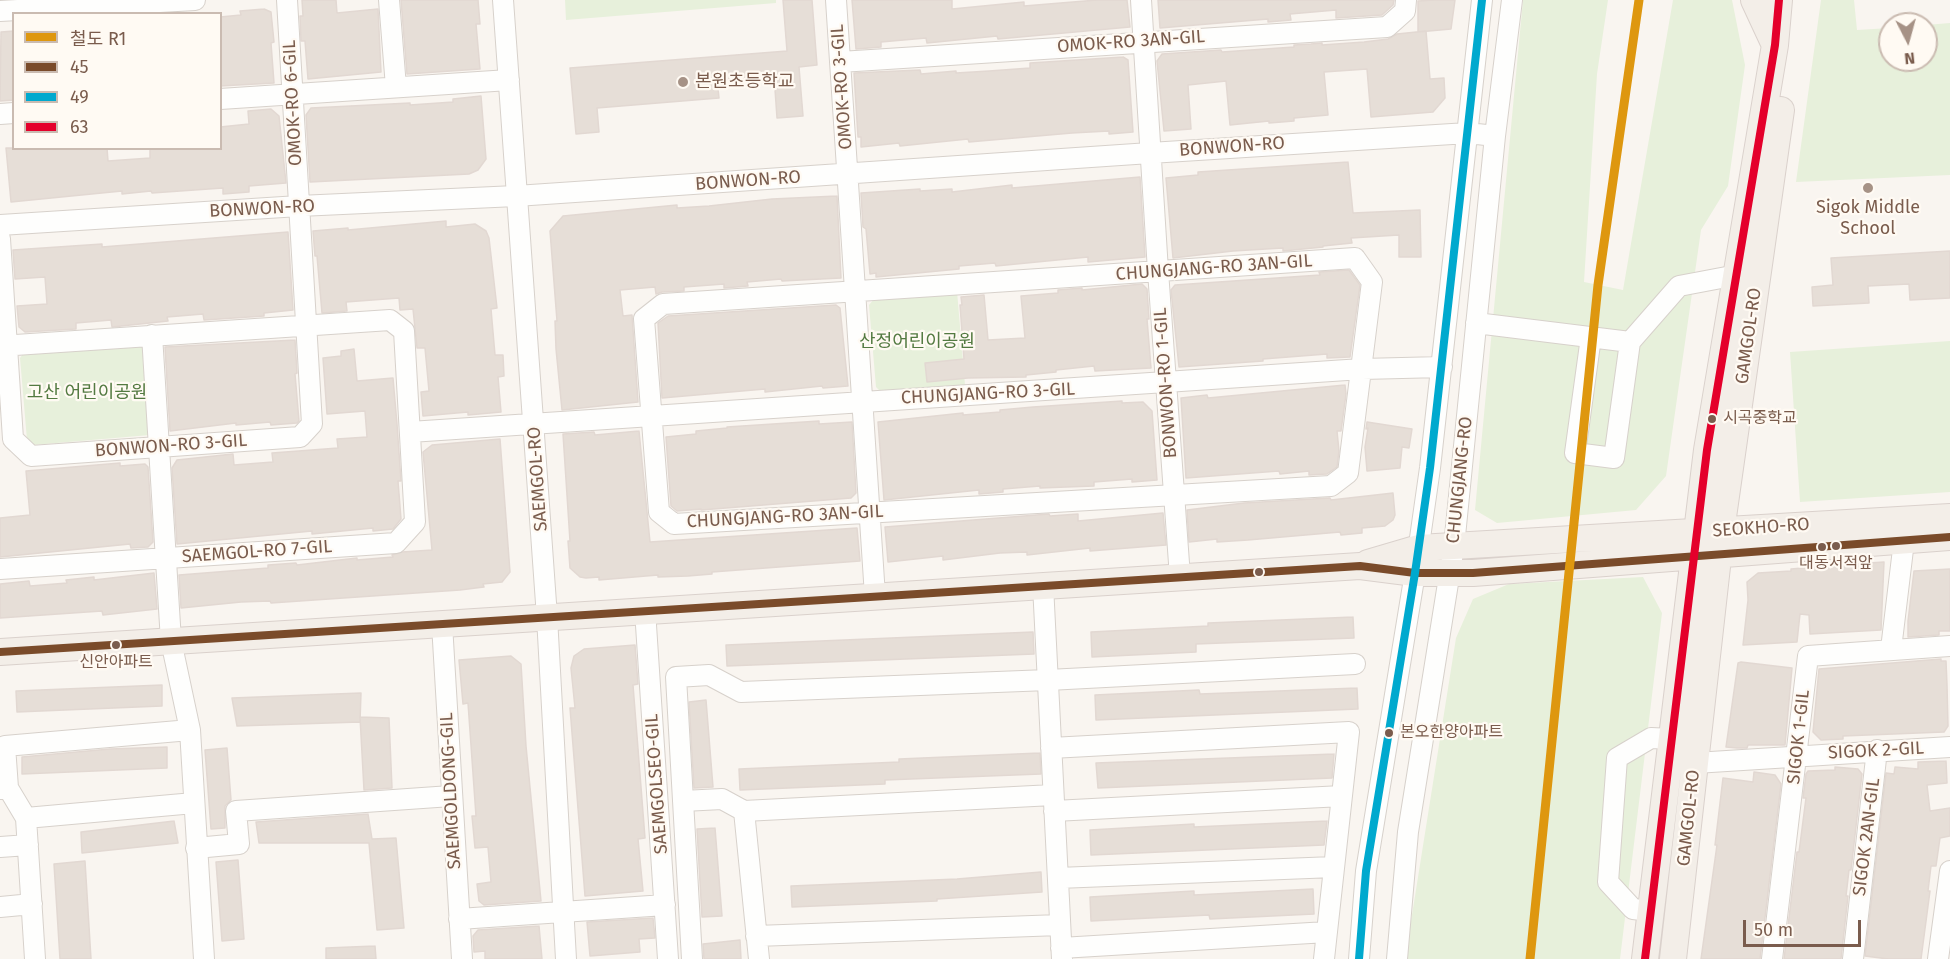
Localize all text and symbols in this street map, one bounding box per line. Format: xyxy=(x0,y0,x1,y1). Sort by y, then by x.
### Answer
legend xyxy=(12,12,222,150)
north arrow xyxy=(1878,12,1938,72)
street label: OMOK-RO 3-GIL xyxy=(827,24,857,150)
street label: OMOK-RO 3AN-GIL xyxy=(1056,26,1206,58)
text: 철도 R1 xyxy=(70,28,126,50)
street label: OMOK-RO 6-GIL xyxy=(279,39,307,167)
text: N xyxy=(1903,48,1916,68)
text: 45 xyxy=(70,56,88,78)
place label: 본원초등학교 xyxy=(695,71,794,93)
marker: 본원초등학교 xyxy=(676,75,690,89)
text: 49 xyxy=(70,86,89,108)
text: 63 xyxy=(70,116,88,138)
street label: BONWON-RO xyxy=(1179,133,1285,161)
street label: BONWON-RO xyxy=(695,167,801,195)
marker: Sigok Middle School xyxy=(1861,181,1875,195)
street label: BONWON-RO xyxy=(209,195,315,223)
place label: Sigok Middle School xyxy=(1816,197,1920,240)
street label: CHUNGJANG-RO 3AN-GIL xyxy=(1115,250,1313,286)
street label: GAMGOL-RO xyxy=(1732,287,1766,385)
street label: BONWON-RO 1-GIL xyxy=(1150,307,1182,459)
park label: 산정어린이공원 xyxy=(859,331,975,353)
street label: CHUNGJANG-RO 3-GIL xyxy=(900,379,1076,409)
park label: 고산 어린이공원 xyxy=(27,382,147,404)
place label: 시곡중학교 xyxy=(1723,409,1797,429)
marker: 시곡중학교 xyxy=(1706,413,1718,425)
street label: CHUNGJANG-RO xyxy=(1443,415,1477,545)
street label: SAEMGOL-RO xyxy=(524,426,552,532)
street label: BONWON-RO 3-GIL xyxy=(94,430,248,462)
street label: CHUNGJANG-RO 3AN-GIL xyxy=(686,501,884,533)
street label: SEOKHO-RO xyxy=(1712,514,1810,542)
street label: SAEMGOL-RO 7-GIL xyxy=(181,536,333,568)
marker: 대동서적앞 xyxy=(1830,540,1842,552)
unlabelled marker xyxy=(1816,541,1828,553)
place label: 대동서적앞 xyxy=(1799,554,1873,574)
unlabelled marker xyxy=(1253,566,1265,578)
marker: 신안아파트 xyxy=(110,639,122,651)
place label: 신안아파트 xyxy=(79,653,153,673)
street label: SIGOK 1-GIL xyxy=(1783,689,1815,785)
street label: SAEMGOLDONG-GIL xyxy=(436,712,466,870)
street label: SAEMGOLSEO-GIL xyxy=(641,713,673,855)
place label: 본오한양아파트 xyxy=(1400,723,1503,743)
marker: 본오한양아파트 xyxy=(1383,727,1395,739)
street label: SIGOK 2-GIL xyxy=(1827,738,1925,764)
street label: GAMGOL-RO xyxy=(1673,769,1705,867)
street label: SIGOK 2AN-GIL xyxy=(1849,777,1885,897)
scale bar xyxy=(1746,908,1864,946)
text: 50 m xyxy=(1754,919,1793,941)

